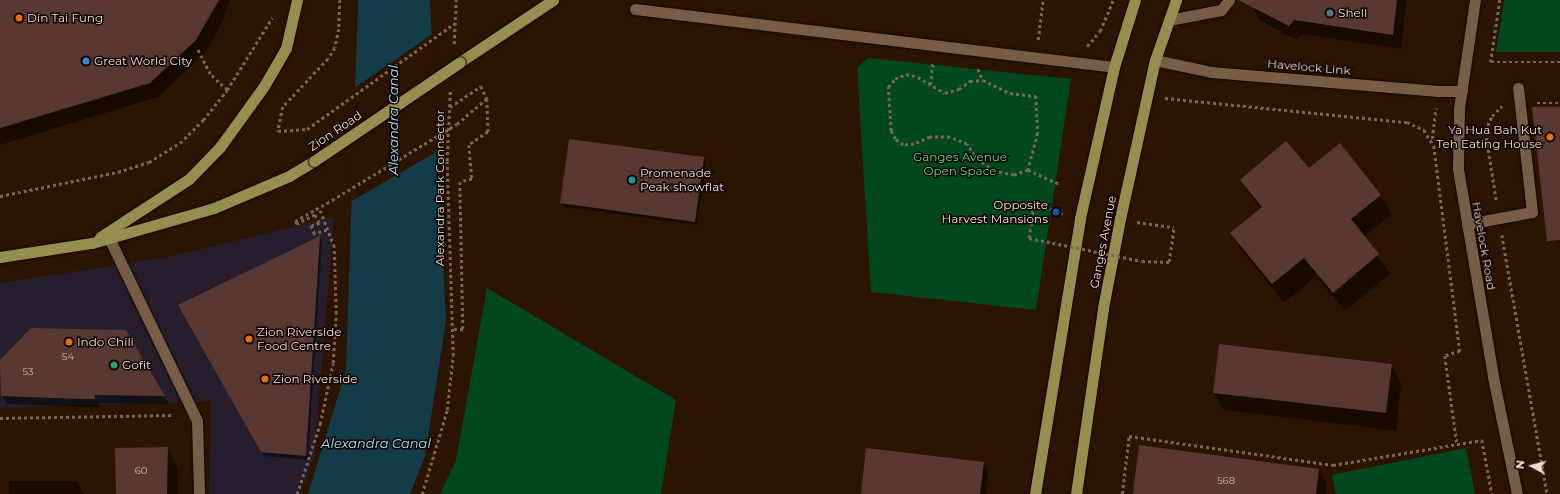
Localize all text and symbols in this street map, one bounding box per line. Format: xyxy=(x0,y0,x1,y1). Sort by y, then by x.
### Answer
place label: Shell xyxy=(1338,6,1367,20)
marker: Shell xyxy=(1325,8,1335,18)
place label: Din Tai Fung xyxy=(27,11,103,25)
marker: Din Tai Fung xyxy=(14,13,24,23)
place label: Great World City xyxy=(94,54,192,68)
marker: Great World City xyxy=(81,56,91,66)
street label: Havelock Link xyxy=(1267,56,1351,78)
water label: Alexandra Canal xyxy=(385,65,401,175)
street label: Zion Road xyxy=(306,108,364,154)
street label: Alexandra Park Connector xyxy=(433,110,447,266)
place label: Ya Hua Bah Kut Teh Eating House xyxy=(1436,123,1542,151)
marker: Ya Hua Bah Kut Teh Eating House xyxy=(1545,132,1555,142)
park label: Ganges Avenue Open Space xyxy=(913,150,1007,178)
place label: Promenade Peak showflat xyxy=(640,166,724,194)
marker: Promenade Peak showflat xyxy=(627,175,637,185)
street label: Ganges Avenue xyxy=(1087,194,1119,290)
place label: Opposite Harvest Mansions xyxy=(942,198,1048,226)
street label: Havelock Road xyxy=(1469,201,1499,291)
marker: Opposite Harvest Mansions xyxy=(1051,207,1061,217)
place label: Zion Riverside Food Centre xyxy=(257,325,342,353)
marker: Zion Riverside Food Centre xyxy=(244,334,254,344)
place label: Indo Chili xyxy=(77,335,134,349)
marker: Indo Chili xyxy=(64,337,74,347)
house number: 54 xyxy=(62,351,74,363)
place label: Gofit xyxy=(122,358,151,372)
marker: Gofit xyxy=(109,360,119,370)
house number: 53 xyxy=(22,366,34,378)
place label: Zion Riverside xyxy=(273,372,358,386)
marker: Zion Riverside xyxy=(260,374,270,384)
water label: Alexandra Canal xyxy=(321,435,431,451)
north arrow xyxy=(1512,446,1552,486)
text: N xyxy=(1513,459,1528,470)
house number: 60 xyxy=(135,465,147,477)
house number: 568 xyxy=(1217,475,1235,487)

